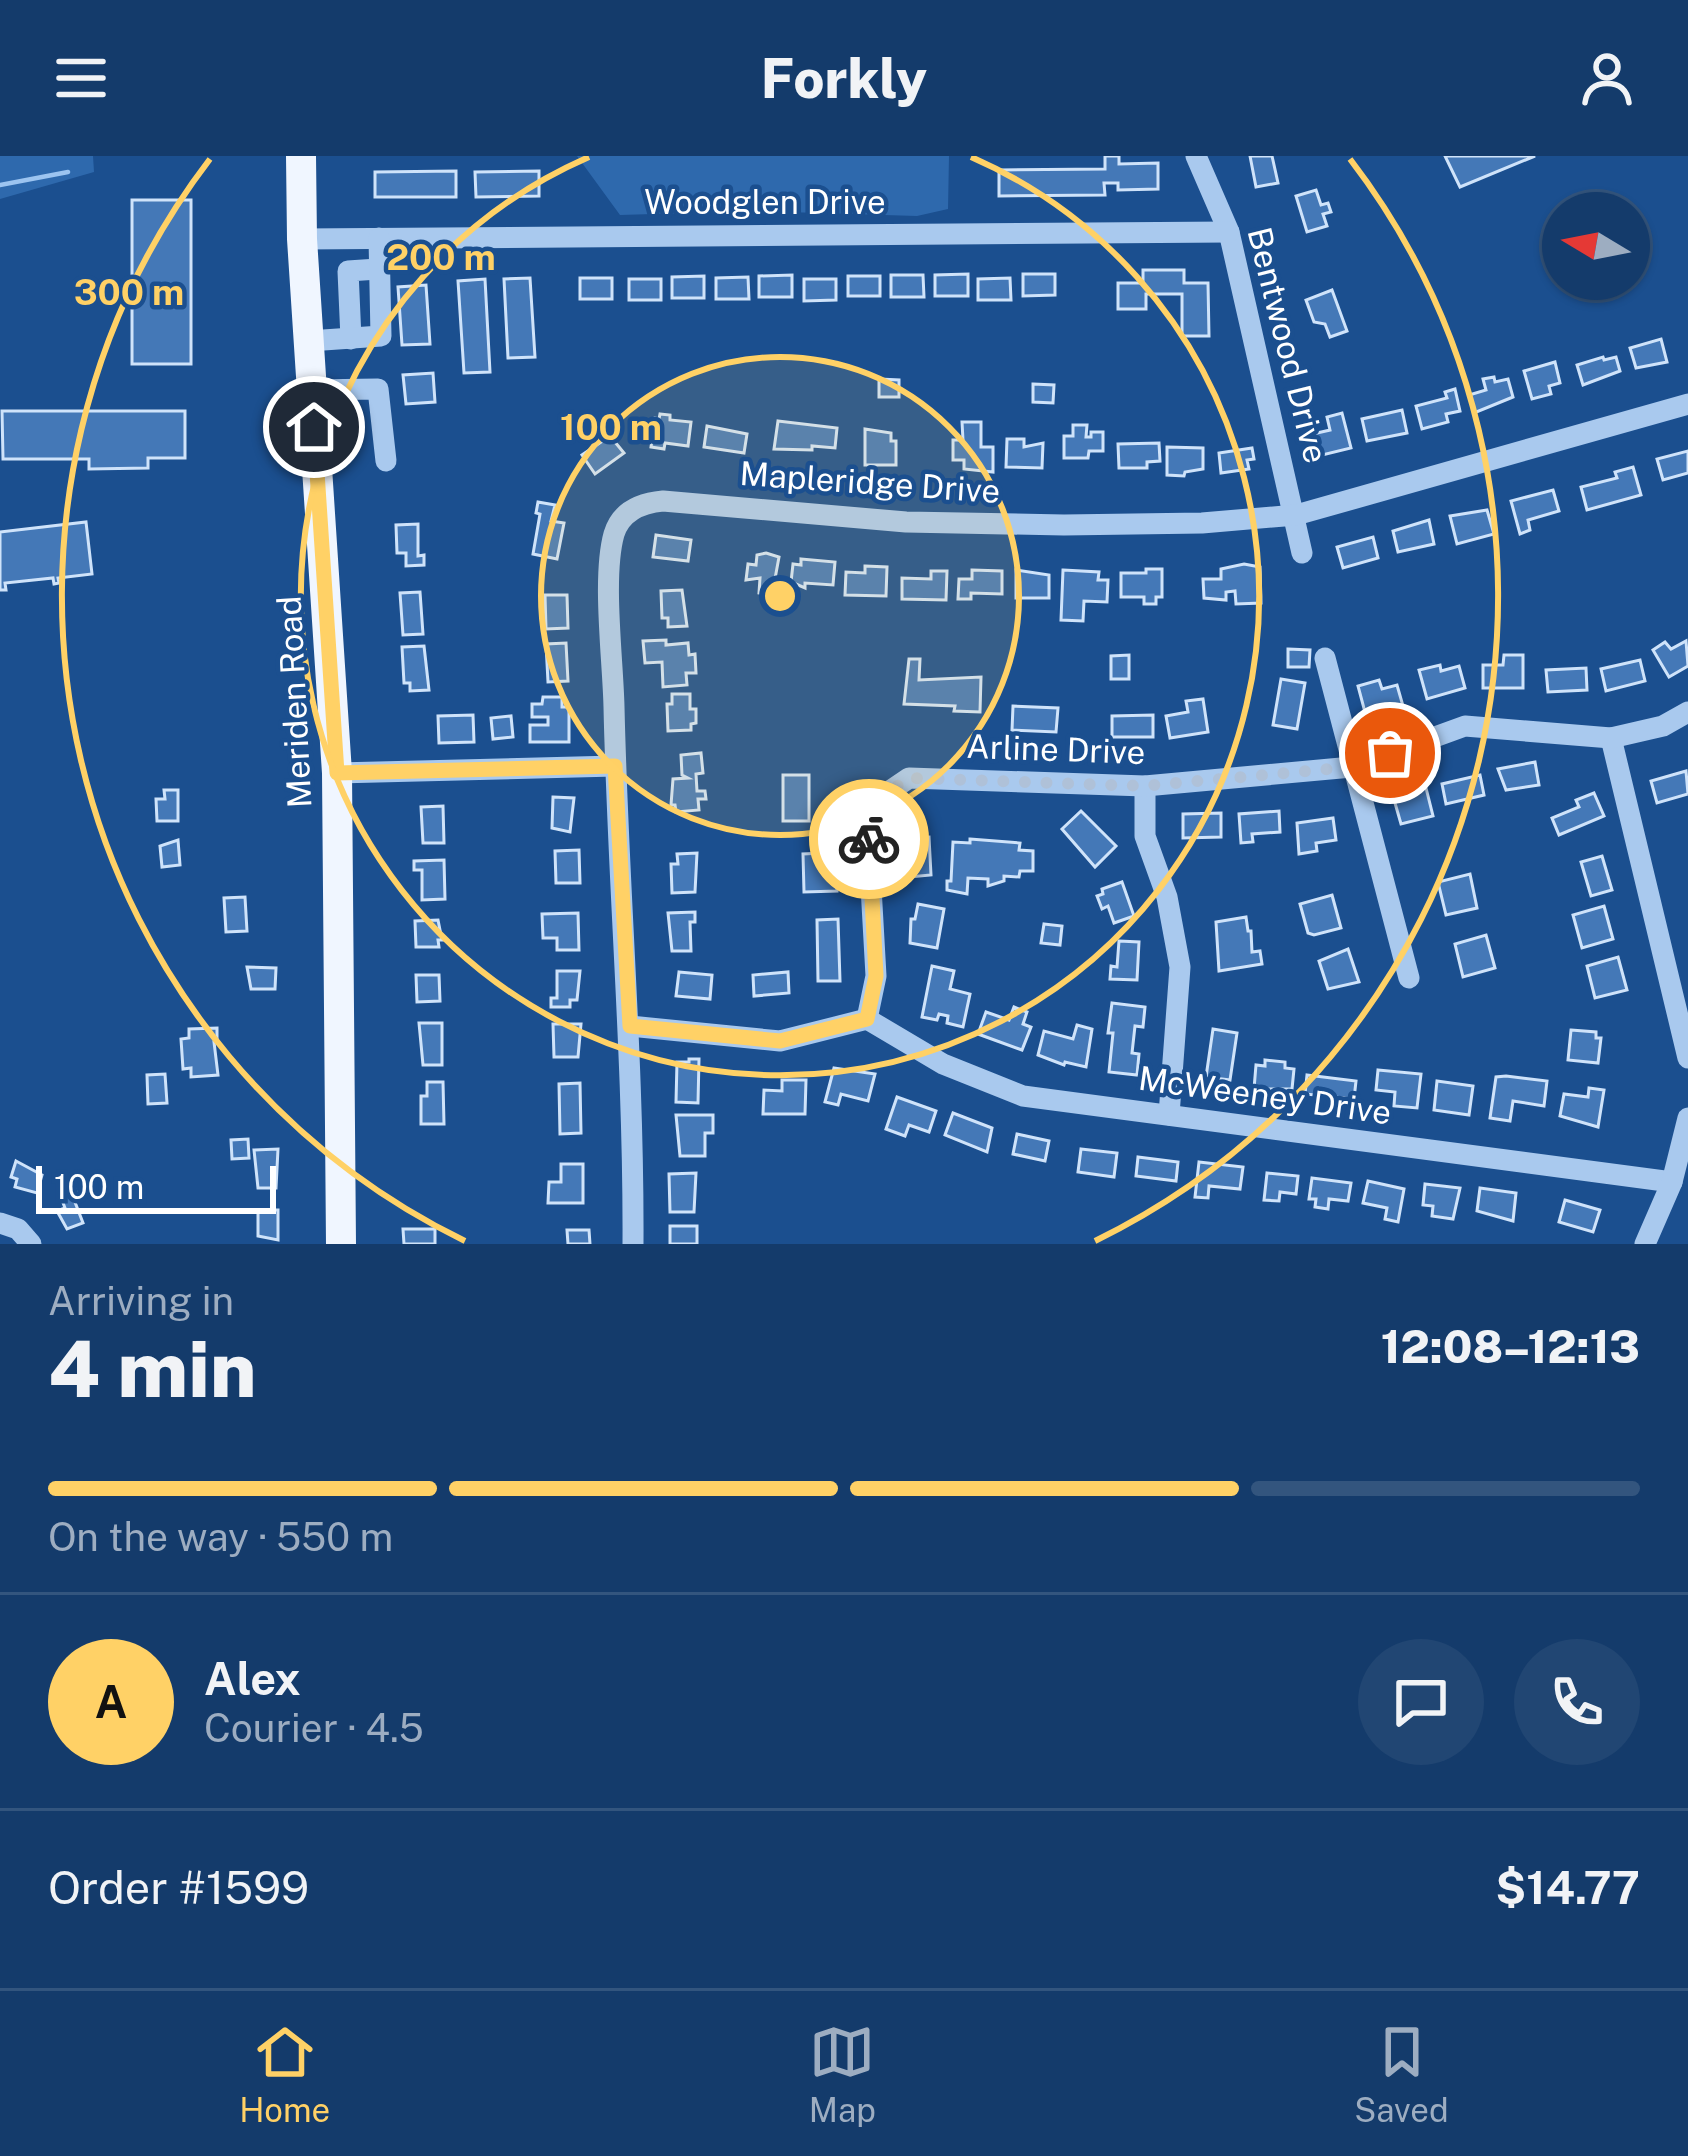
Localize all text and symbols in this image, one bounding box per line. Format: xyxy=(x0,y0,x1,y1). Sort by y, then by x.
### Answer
icon: menu xyxy=(48,45,114,111)
icon: person xyxy=(1574,45,1640,111)
text: Forkly xyxy=(761,47,927,110)
street label: Woodglen Drive xyxy=(644,183,886,221)
north arrow xyxy=(1542,192,1650,300)
map controls xyxy=(1542,192,1650,300)
street label: Bentwood Drive xyxy=(1240,223,1336,467)
text: 200 m xyxy=(386,236,496,278)
text: 300 m xyxy=(74,271,184,313)
pin xyxy=(263,376,365,478)
icon: home xyxy=(281,394,347,460)
text: 100 m xyxy=(560,406,662,448)
street label: Mapleridge Drive xyxy=(738,454,1002,510)
centre of rings xyxy=(759,575,801,617)
street label: Meriden Road xyxy=(269,595,319,809)
pin xyxy=(1339,702,1441,804)
icon: bag xyxy=(1357,720,1423,786)
street label: Arline Drive xyxy=(966,727,1146,771)
courier xyxy=(809,779,929,899)
icon: bike xyxy=(836,806,902,872)
street label: McWeeney Drive xyxy=(1136,1058,1394,1132)
scale bar xyxy=(36,1160,276,1213)
text: 100 m xyxy=(54,1168,144,1206)
text: Arriving in xyxy=(48,1278,234,1324)
text: 12:08–12:13 xyxy=(1381,1320,1640,1373)
text: 4 min xyxy=(48,1323,257,1415)
text: On the way · 550 m xyxy=(48,1514,393,1560)
button: chat xyxy=(1358,1639,1484,1765)
button: phone xyxy=(1514,1639,1640,1765)
text: Alex xyxy=(204,1652,301,1705)
text: A xyxy=(95,1675,127,1728)
text: Courier · 4.5 xyxy=(204,1705,424,1751)
text: Order #1599 xyxy=(48,1861,309,1914)
text: $14.77 xyxy=(1496,1861,1640,1914)
tab: Home xyxy=(239,2019,330,2129)
tab: Map xyxy=(809,2019,876,2129)
tab: Saved xyxy=(1354,2019,1449,2129)

